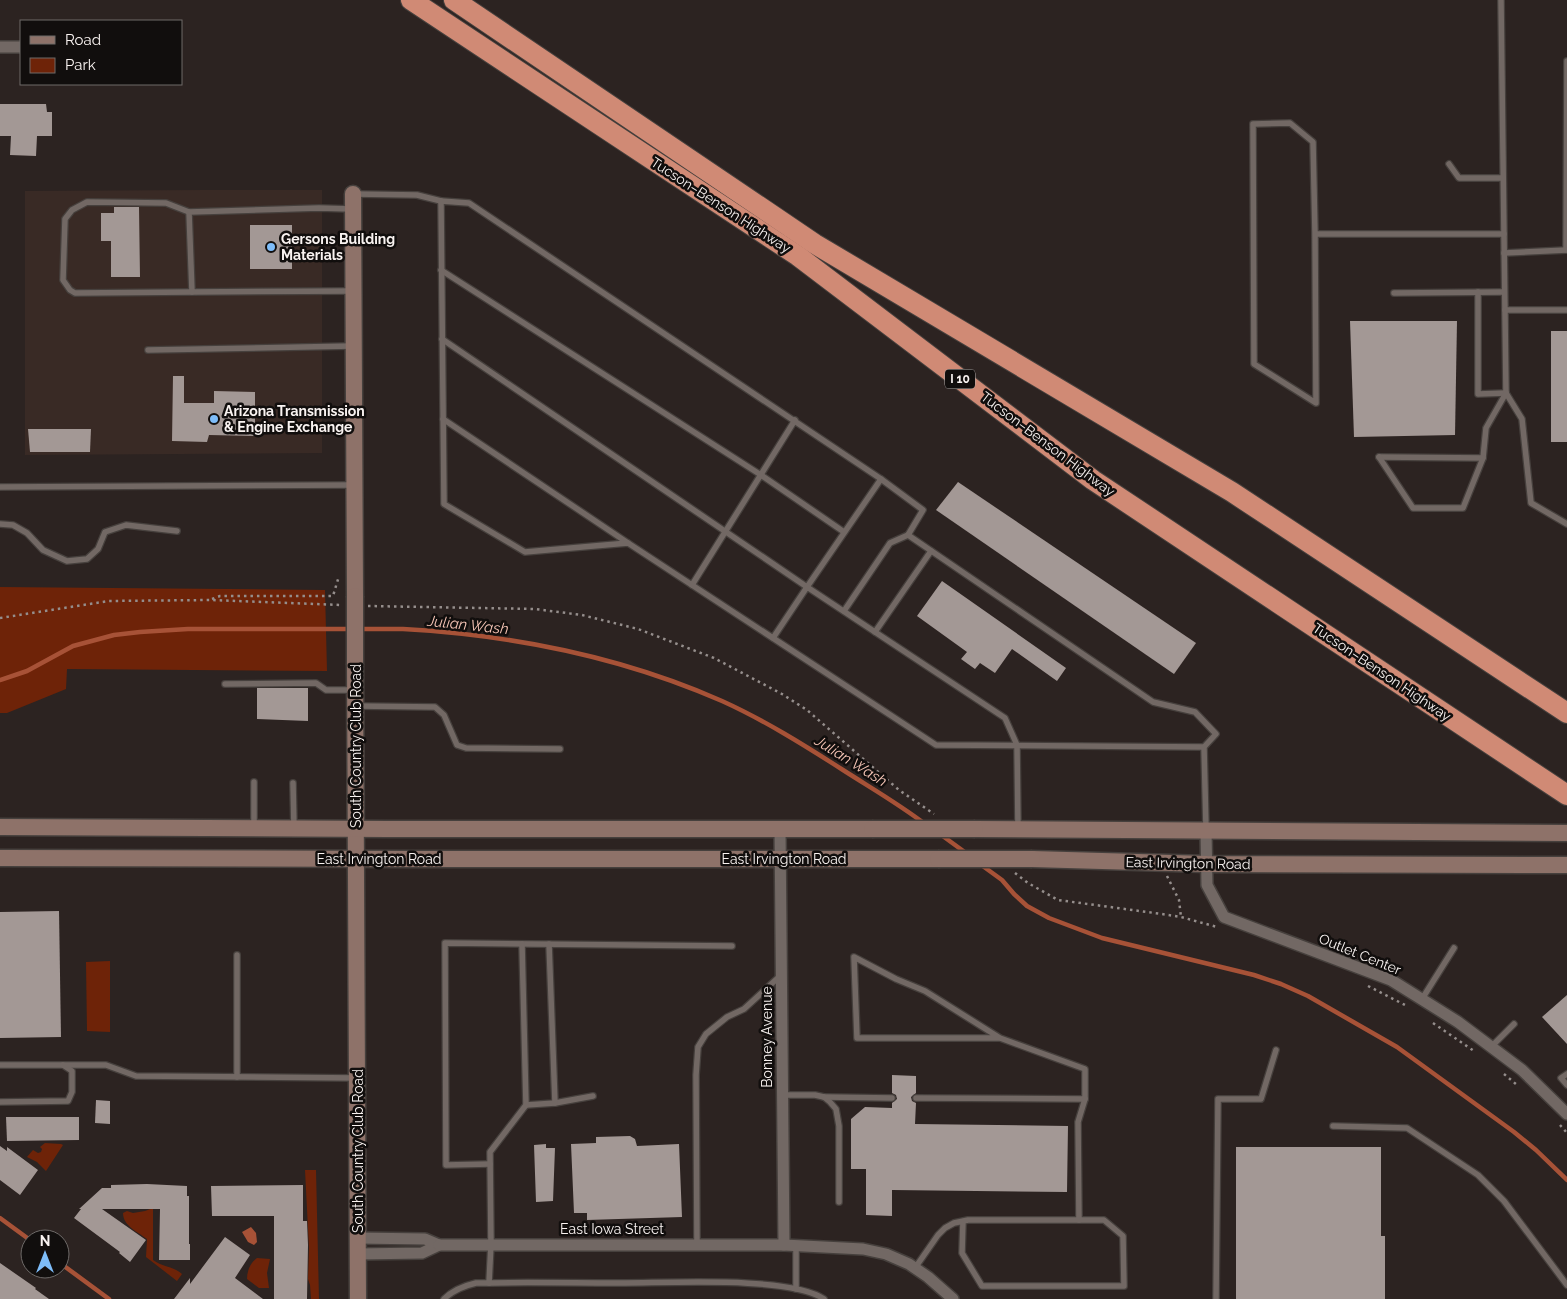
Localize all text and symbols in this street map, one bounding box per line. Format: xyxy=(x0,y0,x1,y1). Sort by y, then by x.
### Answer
legend xyxy=(20,20,182,85)
text: Road xyxy=(65,31,101,49)
text: Park xyxy=(65,56,96,74)
street label: Tucson–Benson Highway xyxy=(648,154,794,256)
place label: Gersons Building Materials xyxy=(281,231,395,263)
marker: Gersons Building Materials xyxy=(265,241,277,253)
road number: I 10 xyxy=(945,369,975,388)
street label: Tucson–Benson Highway xyxy=(978,388,1118,500)
place label: Arizona Transmission & Engine Exchange xyxy=(224,403,365,435)
marker: Arizona Transmission & Engine Exchange xyxy=(208,413,220,425)
water label: Julian Wash xyxy=(425,612,510,638)
street label: Tucson–Benson Highway xyxy=(1310,620,1455,725)
street label: South Country Club Road xyxy=(348,664,364,828)
water label: Julian Wash xyxy=(811,731,890,790)
street label: East Irvington Road xyxy=(316,851,442,867)
street label: East Irvington Road xyxy=(721,851,847,867)
street label: East Irvington Road xyxy=(1125,854,1251,872)
street label: Outlet Center xyxy=(1317,930,1404,978)
street label: Bonney Avenue xyxy=(759,986,775,1088)
street label: South Country Club Road xyxy=(350,1069,366,1233)
street label: East Iowa Street xyxy=(560,1221,664,1237)
north arrow xyxy=(20,1229,70,1279)
text: N xyxy=(40,1233,50,1249)

